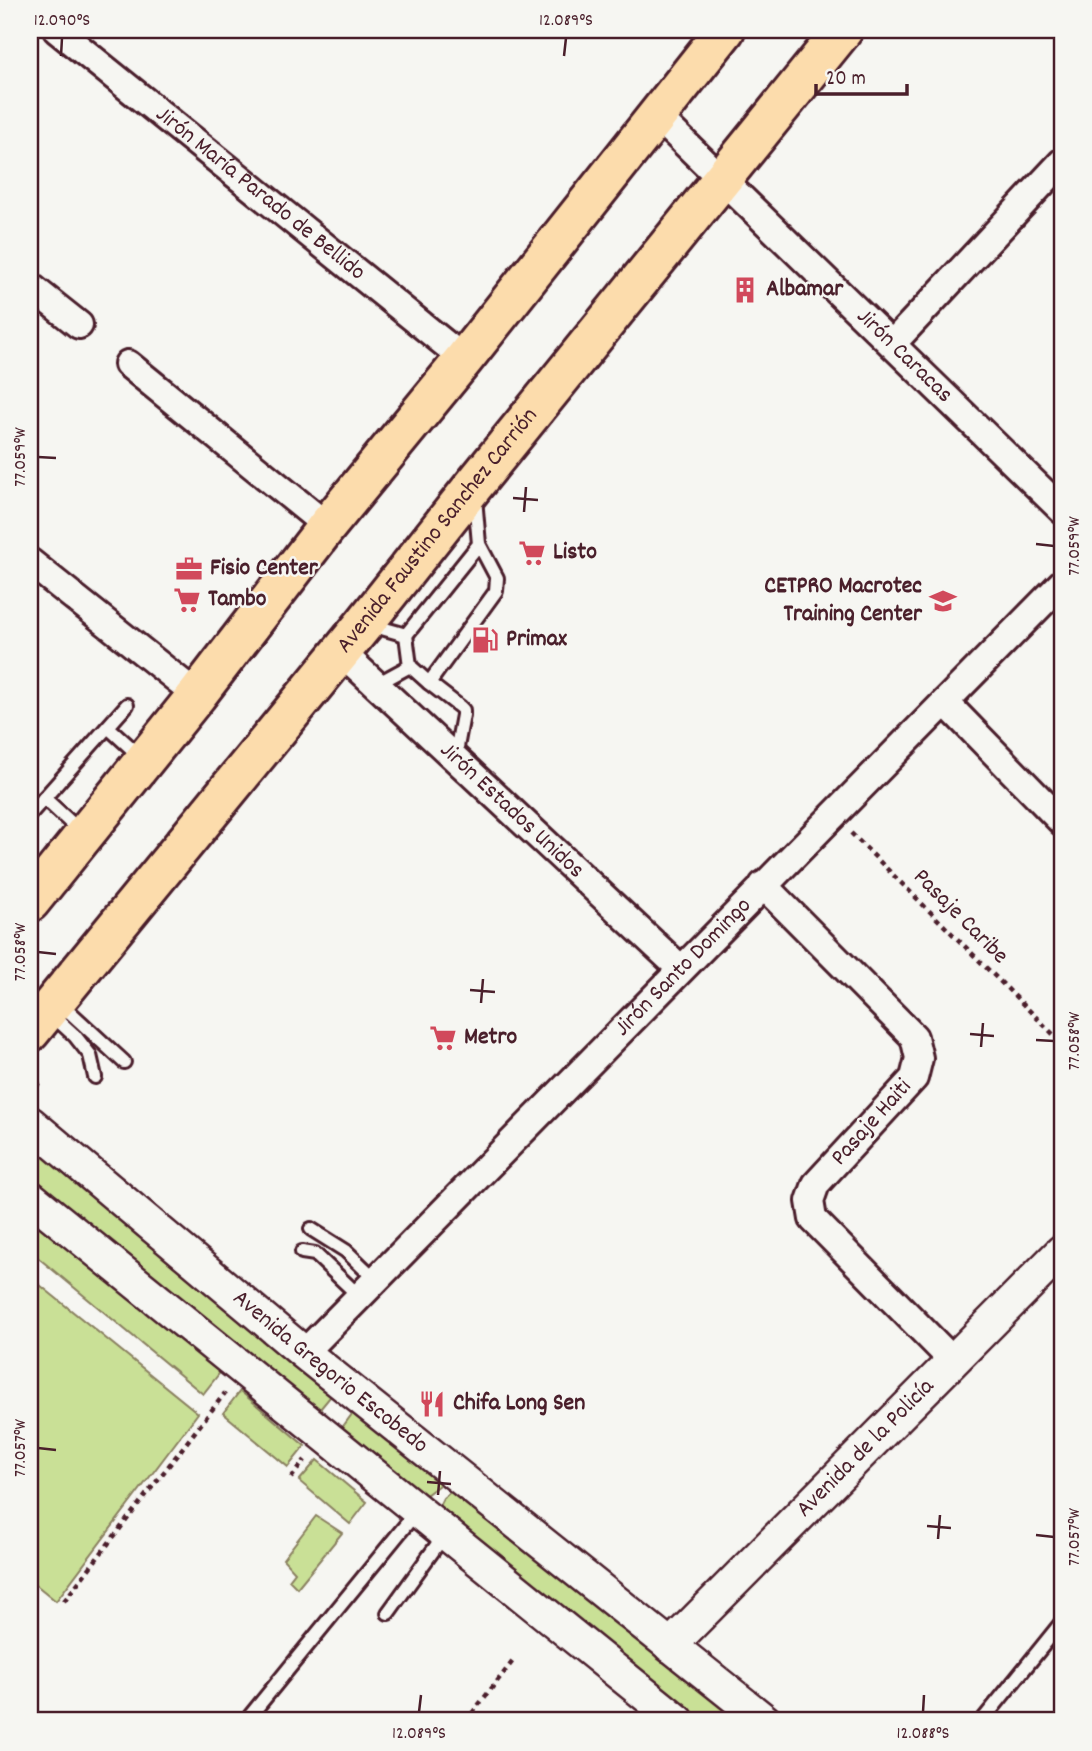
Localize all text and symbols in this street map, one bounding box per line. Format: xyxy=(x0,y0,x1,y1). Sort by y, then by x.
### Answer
text: 12.090°S xyxy=(34,9,90,34)
text: 12.089°S xyxy=(539,9,593,34)
scale bar xyxy=(816,52,906,96)
text: 20 m xyxy=(826,65,866,95)
street label: Jirón María Parado de Bellido xyxy=(148,99,372,290)
place label: Albamar xyxy=(766,273,844,307)
building icon: Albamar xyxy=(730,275,760,305)
street label: Jirón Caracas xyxy=(848,301,960,412)
street label: Avenida Faustino Sanchez Carrión xyxy=(329,401,547,661)
text: 77.059°W xyxy=(9,427,34,487)
text: 77.059°W xyxy=(1063,516,1088,576)
place label: Listo xyxy=(553,536,597,570)
supermarket icon: Listo xyxy=(517,538,547,568)
place label: Fisio Center xyxy=(210,552,319,586)
office icon: Fisio Center xyxy=(174,554,204,584)
place label: CETPRO Macrotec Training Center xyxy=(764,570,923,632)
place label: Tambo xyxy=(208,583,267,617)
supermarket icon: Tambo xyxy=(172,585,202,615)
school or university icon: CETPRO Macrotec Training Center xyxy=(928,586,958,616)
place label: Primax xyxy=(506,623,567,657)
fuel station icon: Primax xyxy=(470,625,500,655)
street label: Jirón Estados Unidos xyxy=(431,735,591,887)
street label: Pasaje Caribe xyxy=(904,861,1016,973)
street label: Jirón Santo Domingo xyxy=(607,890,760,1045)
text: 77.058°W xyxy=(9,922,34,981)
text: 77.058°W xyxy=(1063,1011,1088,1070)
place label: Metro xyxy=(464,1021,517,1055)
supermarket icon: Metro xyxy=(428,1023,458,1053)
street label: Pasaje Haiti xyxy=(824,1072,920,1174)
street label: Avenida Gregorio Escobedo xyxy=(224,1282,435,1462)
street label: Avenida de la Policía xyxy=(789,1371,943,1526)
place label: Chifa Long Sen xyxy=(453,1387,585,1421)
restaurant icon: Chifa Long Sen xyxy=(417,1389,447,1419)
text: 77.057°W xyxy=(9,1418,34,1477)
text: 77.057°W xyxy=(1063,1507,1088,1566)
text: 12.089°S xyxy=(392,1722,446,1747)
text: 12.088°S xyxy=(897,1722,949,1747)

